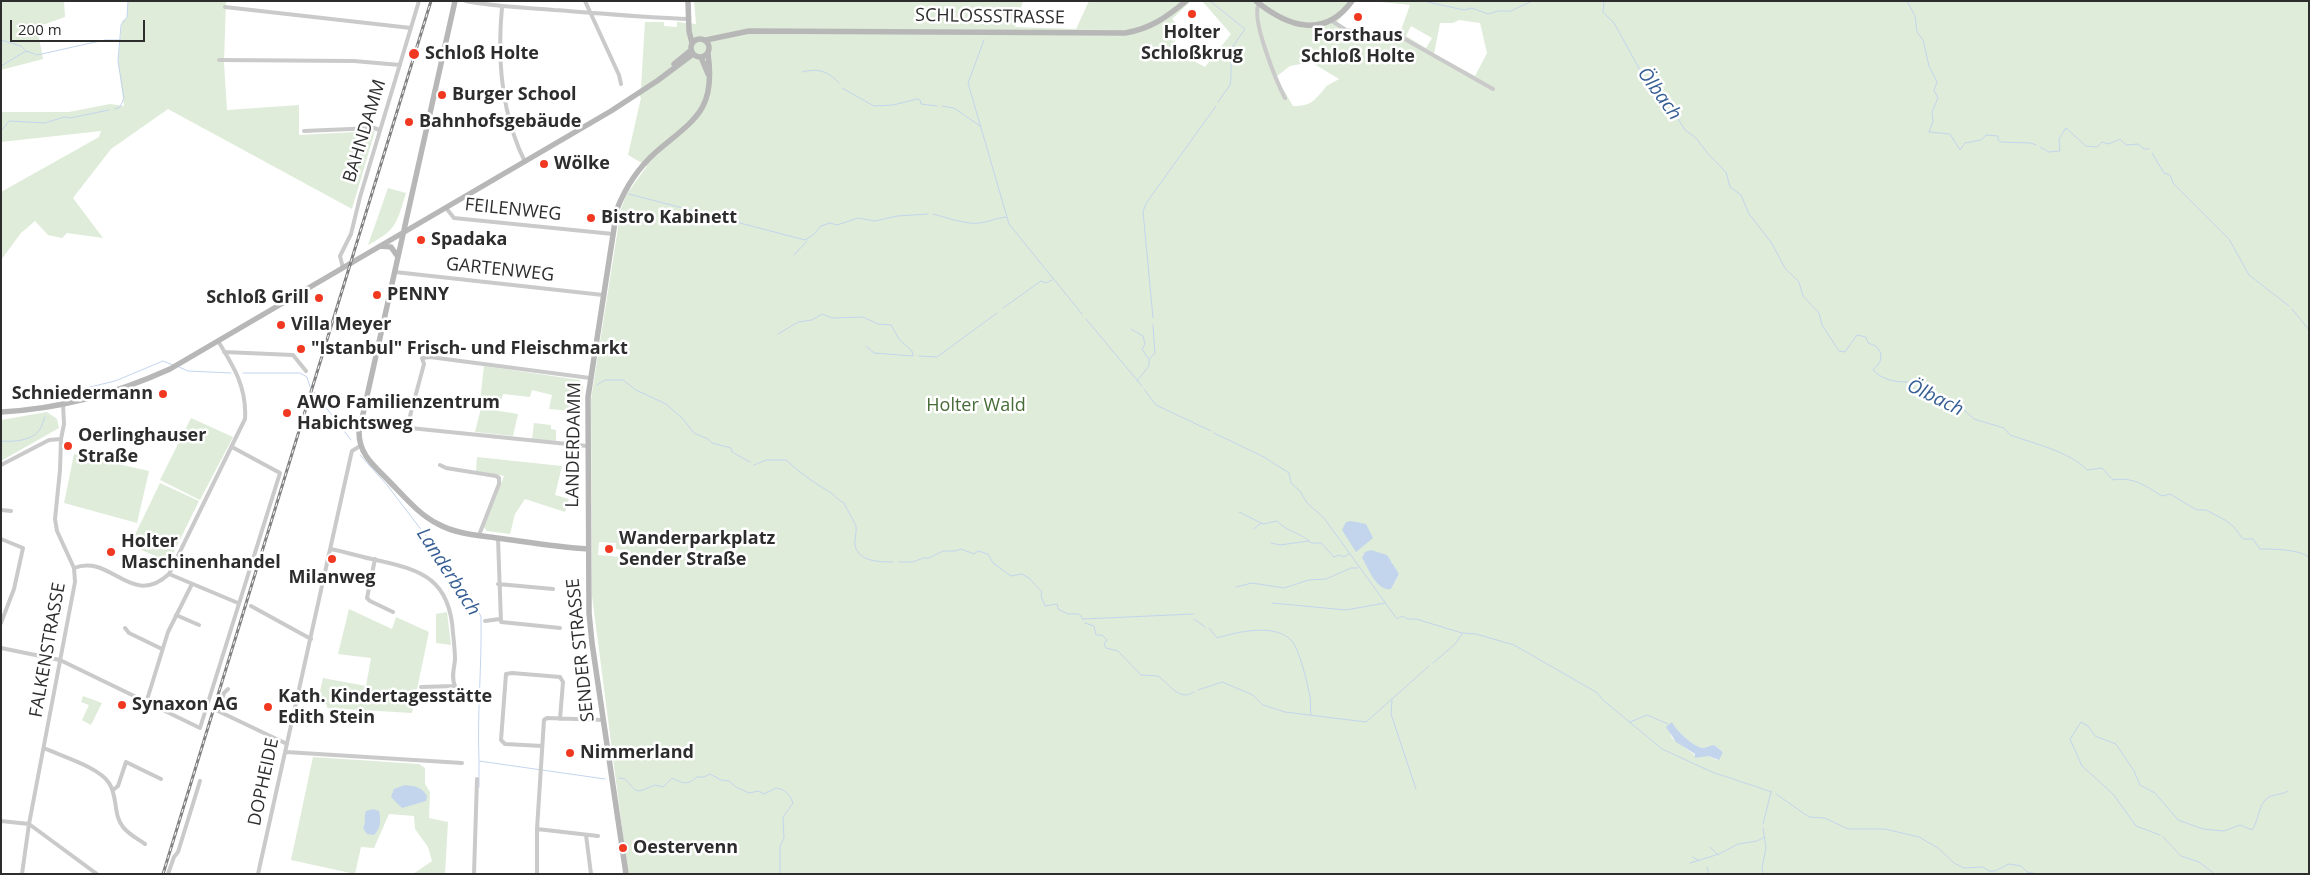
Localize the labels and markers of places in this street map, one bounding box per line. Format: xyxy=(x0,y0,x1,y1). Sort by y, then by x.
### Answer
marker: Holter Schloßkrug xyxy=(1186,8,1198,20)
marker: Forsthaus Schloß Holte xyxy=(1352,11,1364,23)
place label: Holter Schloßkrug xyxy=(1141,22,1243,64)
place label: Forsthaus Schloß Holte xyxy=(1301,25,1415,68)
place label: Schloß Holte xyxy=(425,43,539,65)
marker: Schloß Holte xyxy=(407,47,421,61)
place label: Burger School xyxy=(452,84,577,106)
marker: Burger School xyxy=(436,89,448,101)
place label: Bahnhofsgebäude xyxy=(419,111,581,133)
marker: Bahnhofsgebäude xyxy=(403,116,415,128)
place label: Wölke xyxy=(554,153,610,175)
marker: Wölke xyxy=(538,158,550,170)
place label: Bistro Kabinett xyxy=(601,207,737,229)
marker: Bistro Kabinett xyxy=(585,212,597,224)
place label: Spadaka xyxy=(431,229,507,251)
marker: Spadaka xyxy=(415,234,427,246)
place label: PENNY xyxy=(387,284,449,306)
place label: Schloß Grill xyxy=(206,287,309,309)
marker: PENNY xyxy=(371,289,383,301)
marker: Schloß Grill xyxy=(313,292,325,304)
place label: Villa Meyer xyxy=(291,314,391,336)
marker: Villa Meyer xyxy=(275,319,287,331)
place label: "Istanbul" Frisch- und Fleischmarkt xyxy=(311,338,628,360)
marker: "Istanbul" Frisch- und Fleischmarkt xyxy=(295,343,307,355)
place label: Schniedermann xyxy=(12,383,153,405)
marker: Schniedermann xyxy=(157,388,169,400)
place label: AWO Familienzentrum Habichtsweg xyxy=(297,392,500,434)
marker: AWO Familienzentrum Habichtsweg xyxy=(281,407,293,419)
place label: Oerlinghauser Straße xyxy=(78,425,206,468)
marker: Oerlinghauser Straße xyxy=(62,440,74,452)
place label: Wanderparkplatz Sender Straße xyxy=(619,528,775,570)
place label: Holter Maschinenhandel xyxy=(121,531,281,574)
marker: Wanderparkplatz Sender Straße xyxy=(603,543,615,555)
marker: Holter Maschinenhandel xyxy=(105,546,117,558)
marker: Milanweg xyxy=(326,553,338,565)
place label: Milanweg xyxy=(289,567,375,589)
place label: Kath. Kindertagesstätte Edith Stein xyxy=(278,686,492,729)
place label: Synaxon AG xyxy=(132,694,238,716)
marker: Synaxon AG xyxy=(116,699,128,711)
marker: Kath. Kindertagesstätte Edith Stein xyxy=(262,701,274,713)
place label: Nimmerland xyxy=(580,742,694,764)
marker: Nimmerland xyxy=(564,747,576,759)
place label: Oestervenn xyxy=(633,837,738,859)
marker: Oestervenn xyxy=(617,842,629,854)

